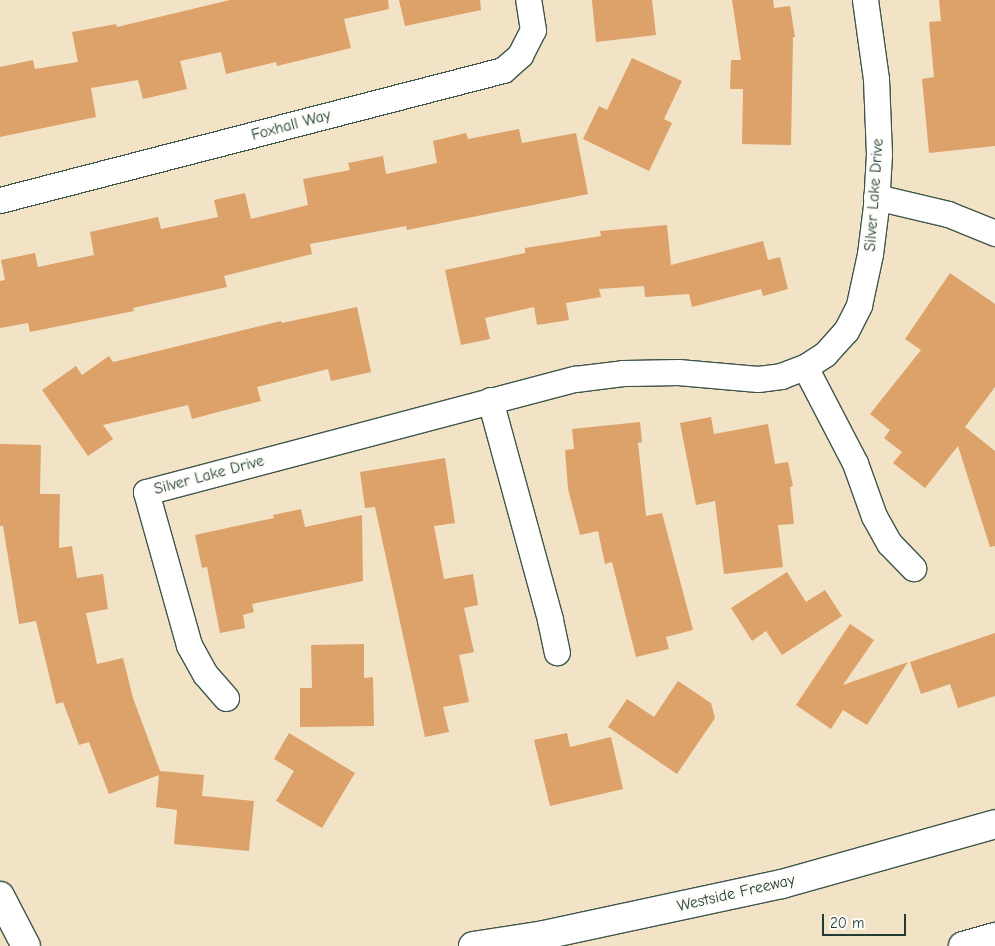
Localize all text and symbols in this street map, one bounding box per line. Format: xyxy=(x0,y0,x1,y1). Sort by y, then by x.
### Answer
street label: Foxhall Way xyxy=(249,105,333,145)
street label: Silver Lake Drive xyxy=(860,138,888,252)
street label: Silver Lake Drive xyxy=(152,451,266,499)
street label: Westside Freeway xyxy=(675,870,797,916)
scale bar xyxy=(825,904,909,936)
text: 20 m xyxy=(830,914,864,932)

